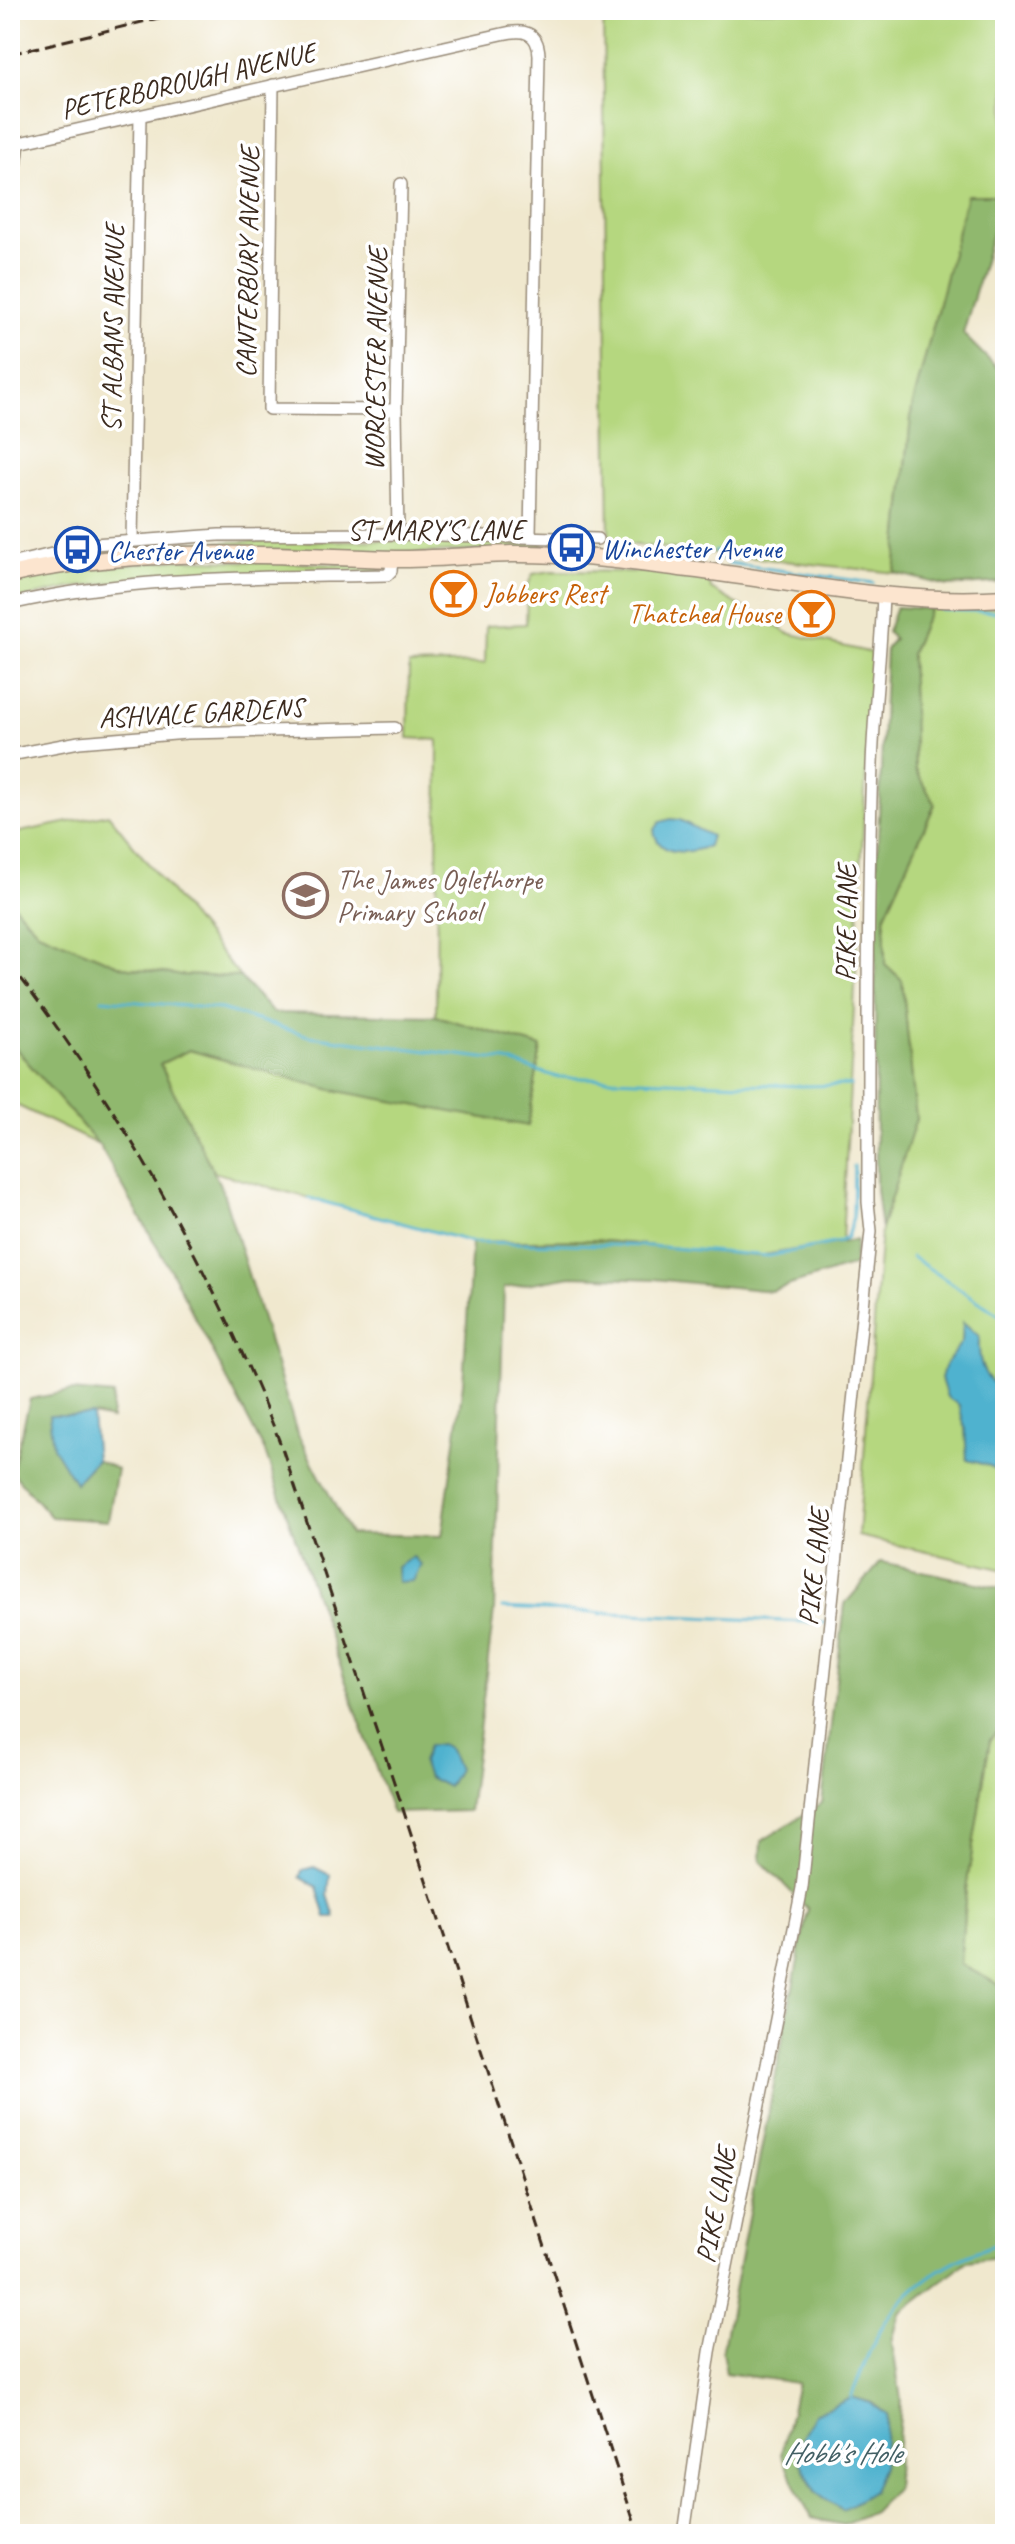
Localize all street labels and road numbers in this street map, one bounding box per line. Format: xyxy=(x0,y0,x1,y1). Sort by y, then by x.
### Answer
street label: PETERBOROUGH AVENUE xyxy=(57,33,322,127)
street label: CANTERBURY AVENUE xyxy=(228,143,267,378)
street label: ST ALBANS AVENUE xyxy=(93,220,132,432)
street label: WORCESTER AVENUE xyxy=(356,244,395,471)
street label: ST MARY'S LANE xyxy=(348,512,528,547)
street label: ASHVALE GARDENS xyxy=(98,689,309,735)
street label: PIKE LANE xyxy=(827,861,864,982)
street label: PIKE LANE xyxy=(790,1504,837,1627)
street label: PIKE LANE xyxy=(687,2141,744,2266)

